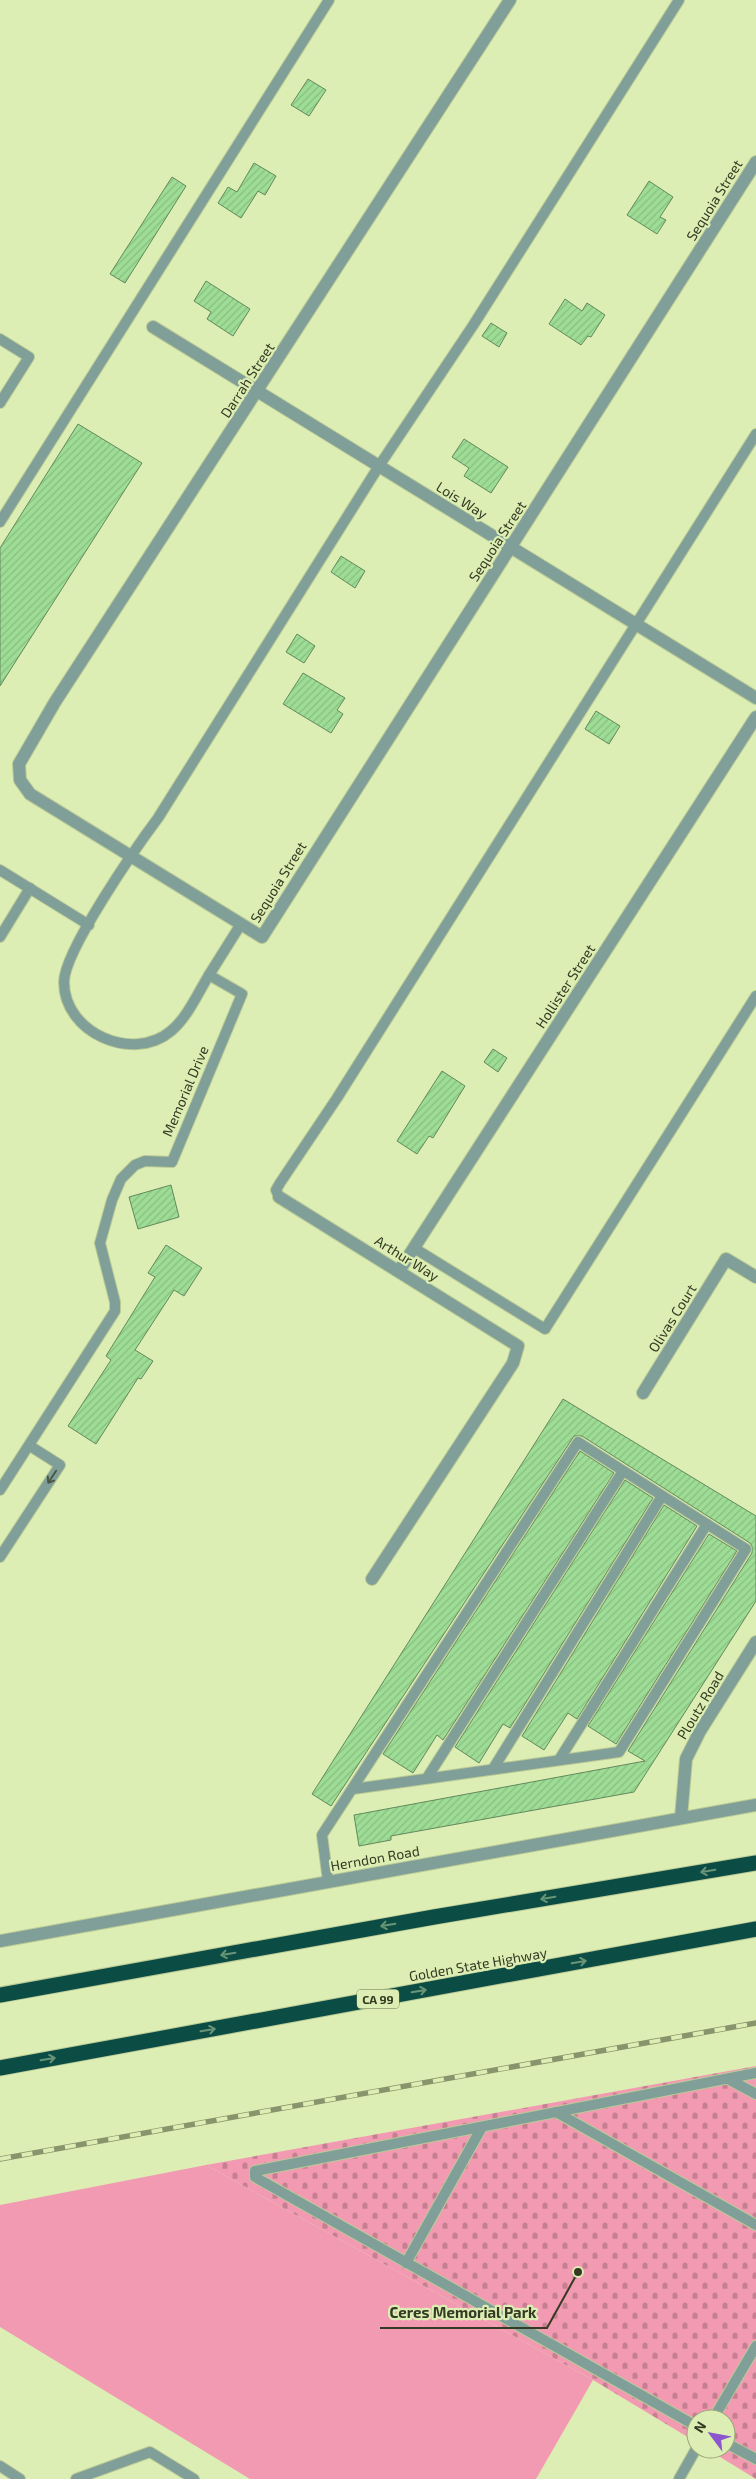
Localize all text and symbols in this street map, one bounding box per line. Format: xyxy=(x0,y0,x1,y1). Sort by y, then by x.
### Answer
street label: Sequoia Street xyxy=(682,156,746,244)
street label: Darrah Street xyxy=(216,339,278,421)
street label: Lois Way xyxy=(433,478,491,523)
street label: Sequoia Street xyxy=(465,498,529,584)
street label: Sequoia Street xyxy=(246,838,310,926)
street label: Hollister Street xyxy=(532,941,598,1031)
street label: Memorial Drive xyxy=(158,1043,212,1139)
street label: Arthur Way xyxy=(372,1232,443,1285)
street label: Olivas Court xyxy=(644,1281,700,1355)
one-way arrow xyxy=(47,1469,57,1483)
street label: Ploutz Road xyxy=(673,1668,727,1742)
street label: Herndon Road xyxy=(329,1842,421,1874)
one-way arrow xyxy=(700,1866,716,1876)
one-way arrow xyxy=(540,1893,556,1903)
one-way arrow xyxy=(380,1921,396,1931)
street label: Golden State Highway xyxy=(408,1943,549,1985)
one-way arrow xyxy=(220,1950,236,1960)
one-way arrow xyxy=(571,1956,587,1966)
one-way arrow xyxy=(411,1986,427,1996)
road number: CA 99 xyxy=(357,1990,399,2008)
one-way arrow xyxy=(199,2024,215,2034)
one-way arrow xyxy=(40,2054,56,2064)
callout: Ceres Memorial Park xyxy=(380,2298,547,2328)
text: Ceres Memorial Park xyxy=(390,2303,537,2321)
north arrow xyxy=(686,2409,736,2459)
text: N xyxy=(690,2418,709,2436)

